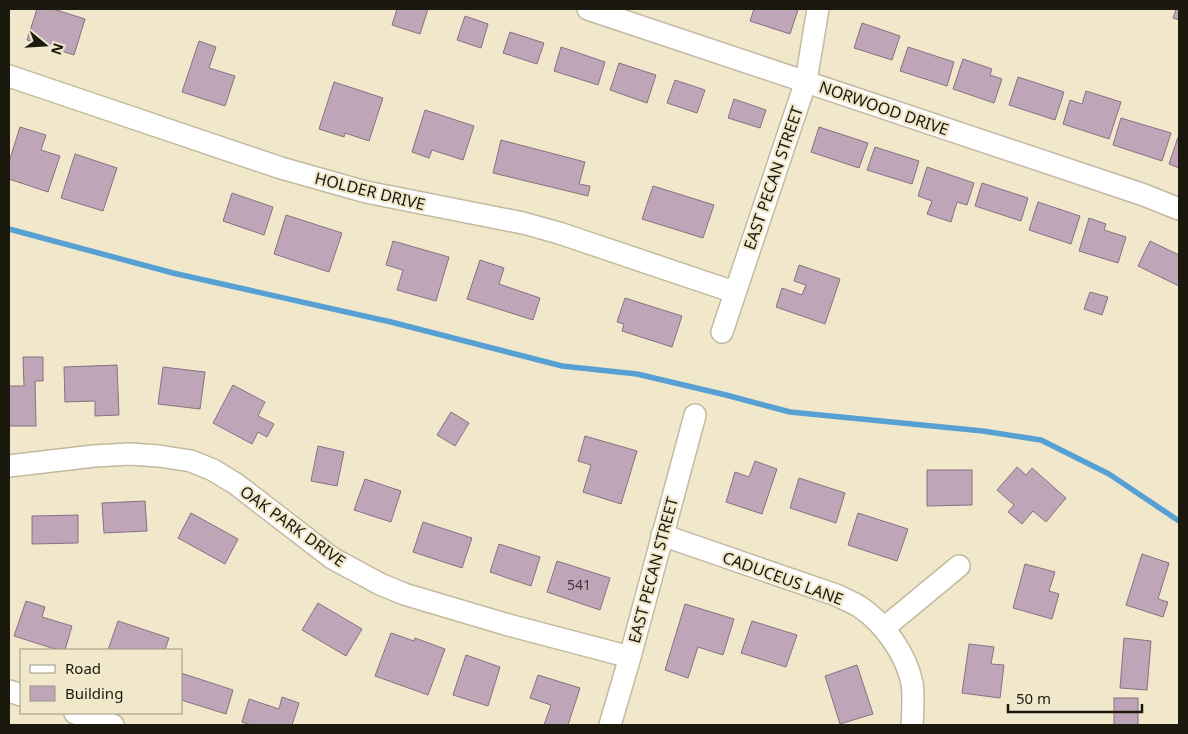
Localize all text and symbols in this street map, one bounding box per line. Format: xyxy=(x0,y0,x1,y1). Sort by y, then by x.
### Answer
north arrow xyxy=(20,20,70,70)
text: N xyxy=(47,41,69,58)
street label: NORWOOD DRIVE xyxy=(816,76,952,140)
street label: EAST PECAN STREET xyxy=(738,103,808,253)
street label: HOLDER DRIVE xyxy=(313,167,427,215)
street label: OAK PARK DRIVE xyxy=(236,480,350,572)
street label: EAST PECAN STREET xyxy=(623,494,683,646)
street label: CADUCEUS LANE xyxy=(720,546,846,610)
house number: 541 xyxy=(567,575,591,594)
legend xyxy=(20,649,182,714)
text: Road xyxy=(65,658,101,678)
scale bar xyxy=(1008,682,1142,714)
text: Building xyxy=(65,683,123,703)
text: 50 m xyxy=(1016,688,1051,708)

